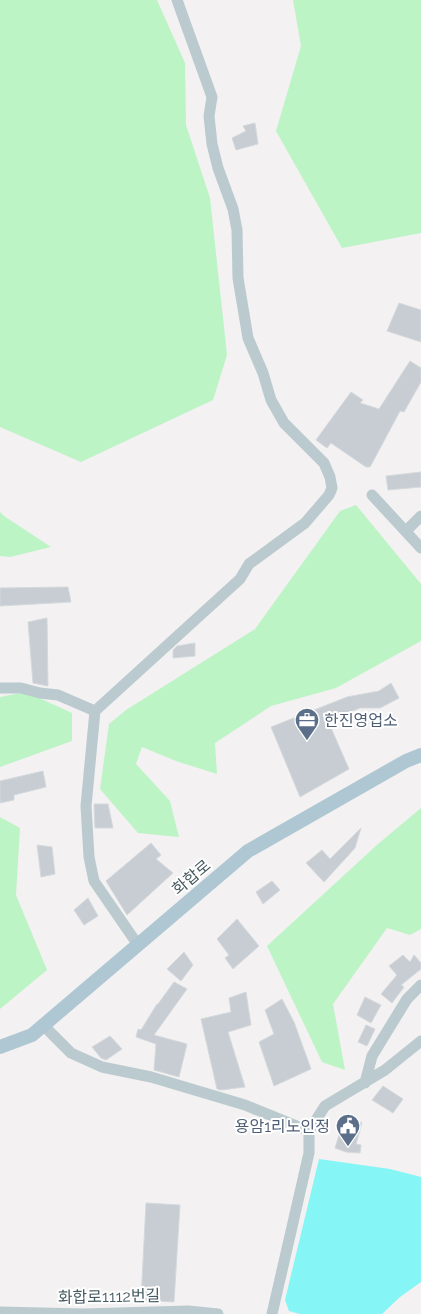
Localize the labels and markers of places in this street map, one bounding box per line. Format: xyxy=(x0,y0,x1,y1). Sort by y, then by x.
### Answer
office icon: 한진영업소 xyxy=(294,707,320,741)
place label: 한진영업소 xyxy=(324,711,398,730)
public building icon: 용암1리노인정 xyxy=(335,1113,361,1147)
place label: 용암1리노인정 xyxy=(235,1117,330,1136)

